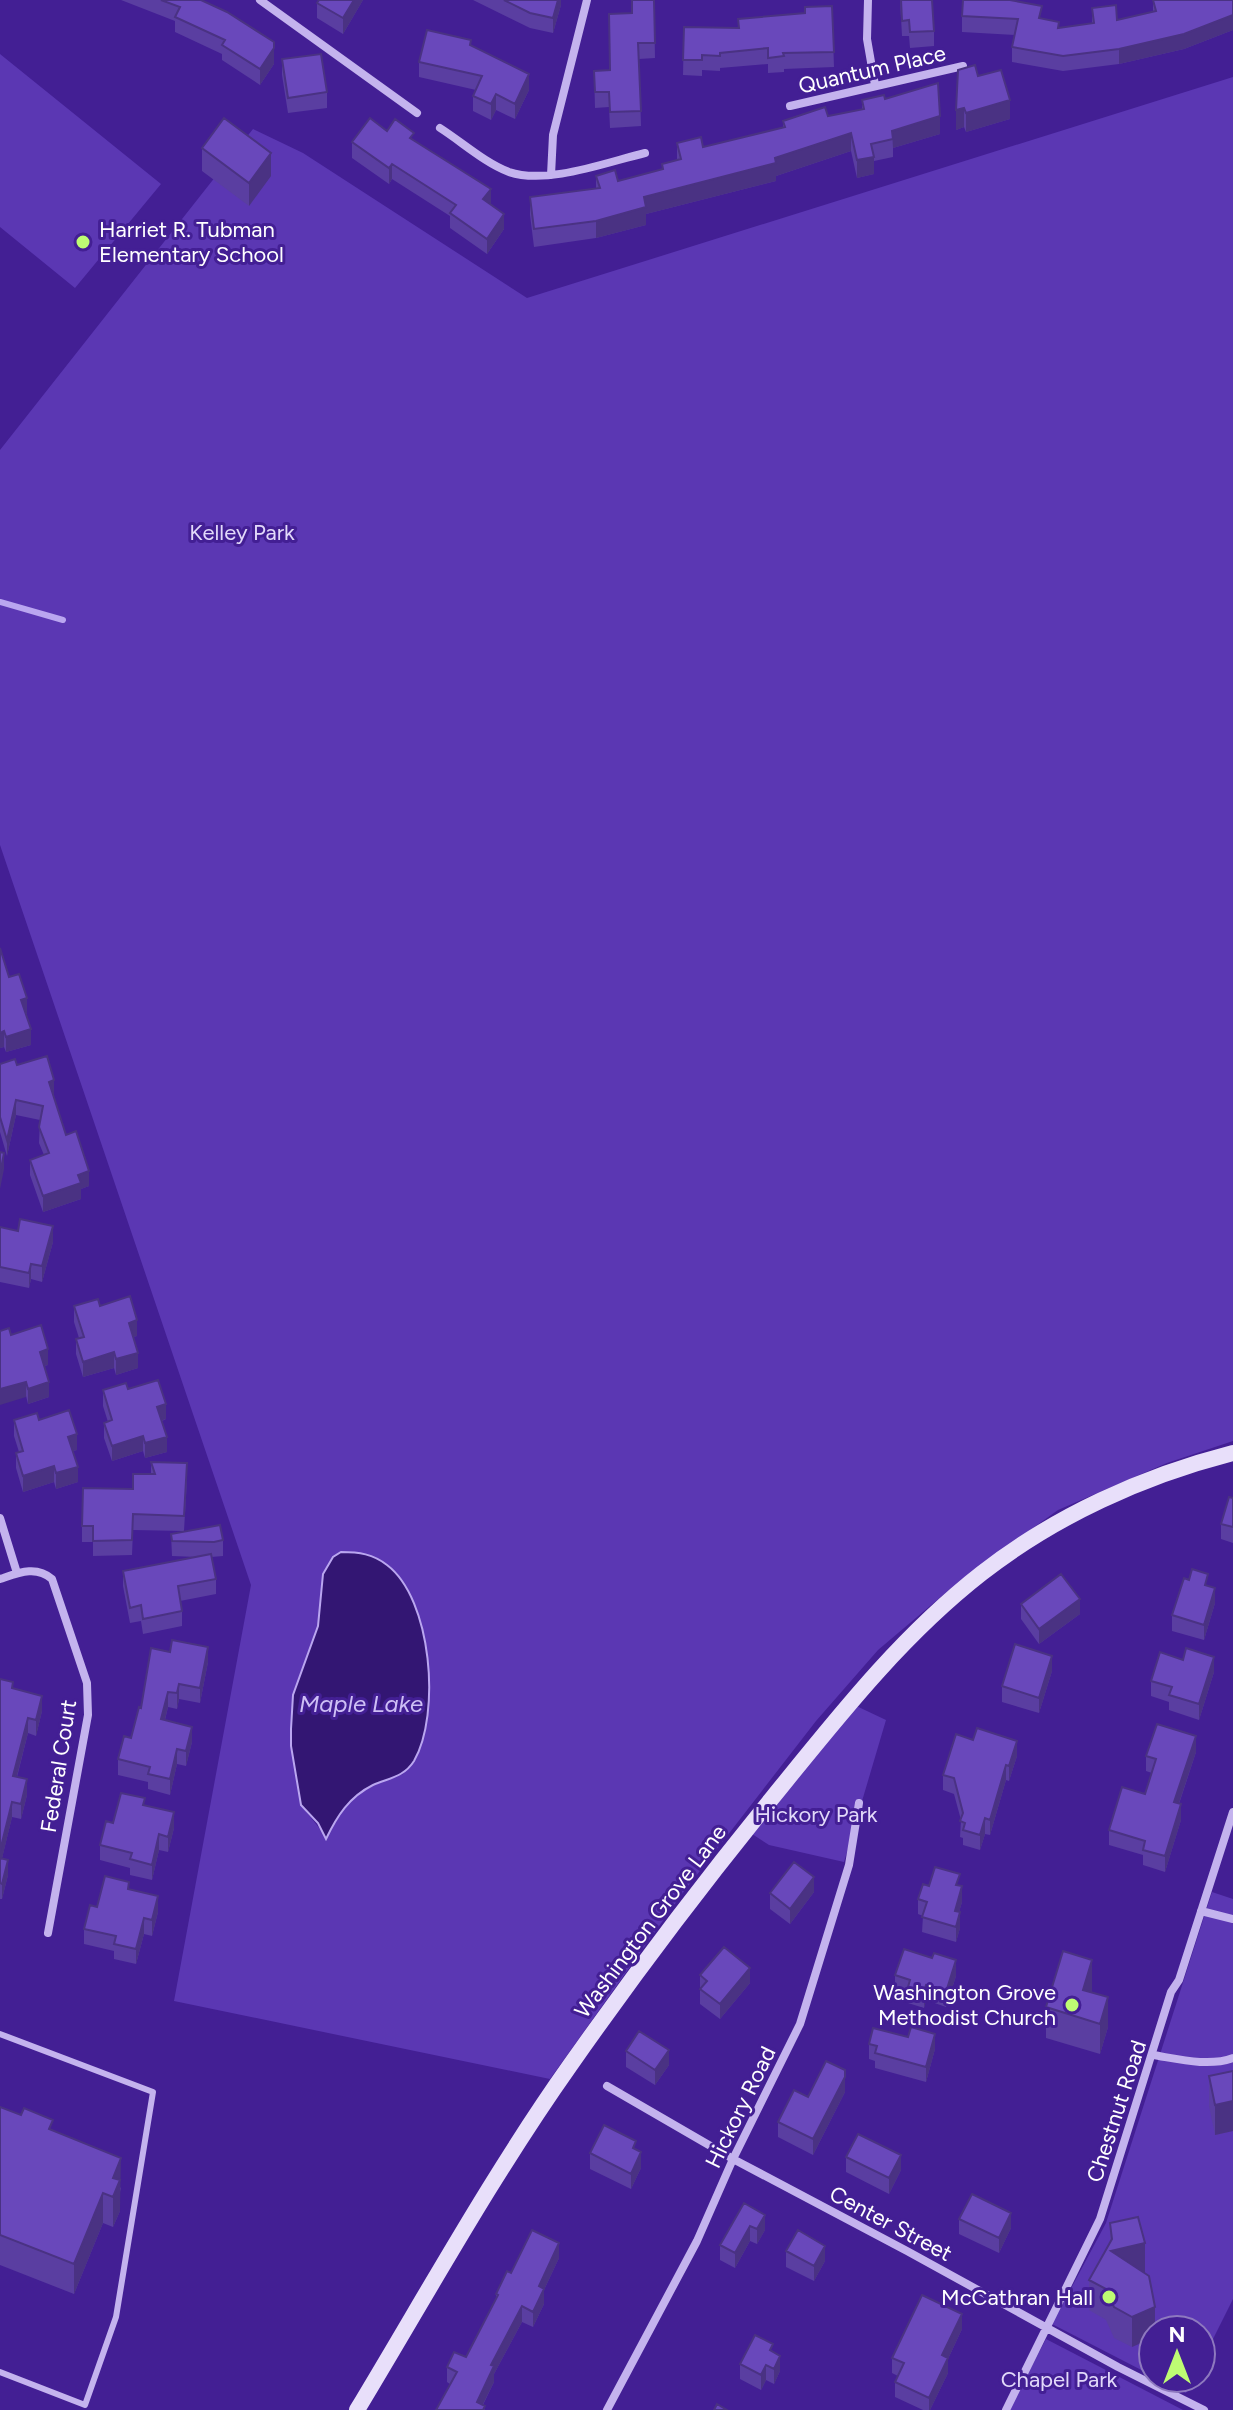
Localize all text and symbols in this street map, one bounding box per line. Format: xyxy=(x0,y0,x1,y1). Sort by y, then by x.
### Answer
street label: Quantum Place xyxy=(796,39,948,100)
place label: Harriet R. Tubman Elementary School xyxy=(99,216,284,268)
marker: Harriet R. Tubman Elementary School xyxy=(74,233,92,251)
park label: Kelley Park xyxy=(189,519,295,546)
water label: Maple Lake xyxy=(299,1689,423,1718)
street label: Federal Court xyxy=(35,1698,82,1835)
park label: Hickory Park xyxy=(754,1801,878,1828)
street label: Washington Grove Lane xyxy=(569,1819,732,2023)
place label: Washington Grove Methodist Church xyxy=(873,1979,1056,2031)
marker: Washington Grove Methodist Church xyxy=(1063,1996,1081,2014)
street label: Chestnut Road xyxy=(1081,2037,1152,2186)
street label: Hickory Road xyxy=(699,2042,781,2172)
street label: Center Street xyxy=(825,2180,957,2267)
place label: McCathran Hall xyxy=(941,2284,1093,2311)
marker: McCathran Hall xyxy=(1100,2288,1118,2306)
north arrow xyxy=(1137,2314,1217,2394)
text: N xyxy=(1168,2321,1186,2348)
park label: Chapel Park xyxy=(1001,2366,1118,2393)

